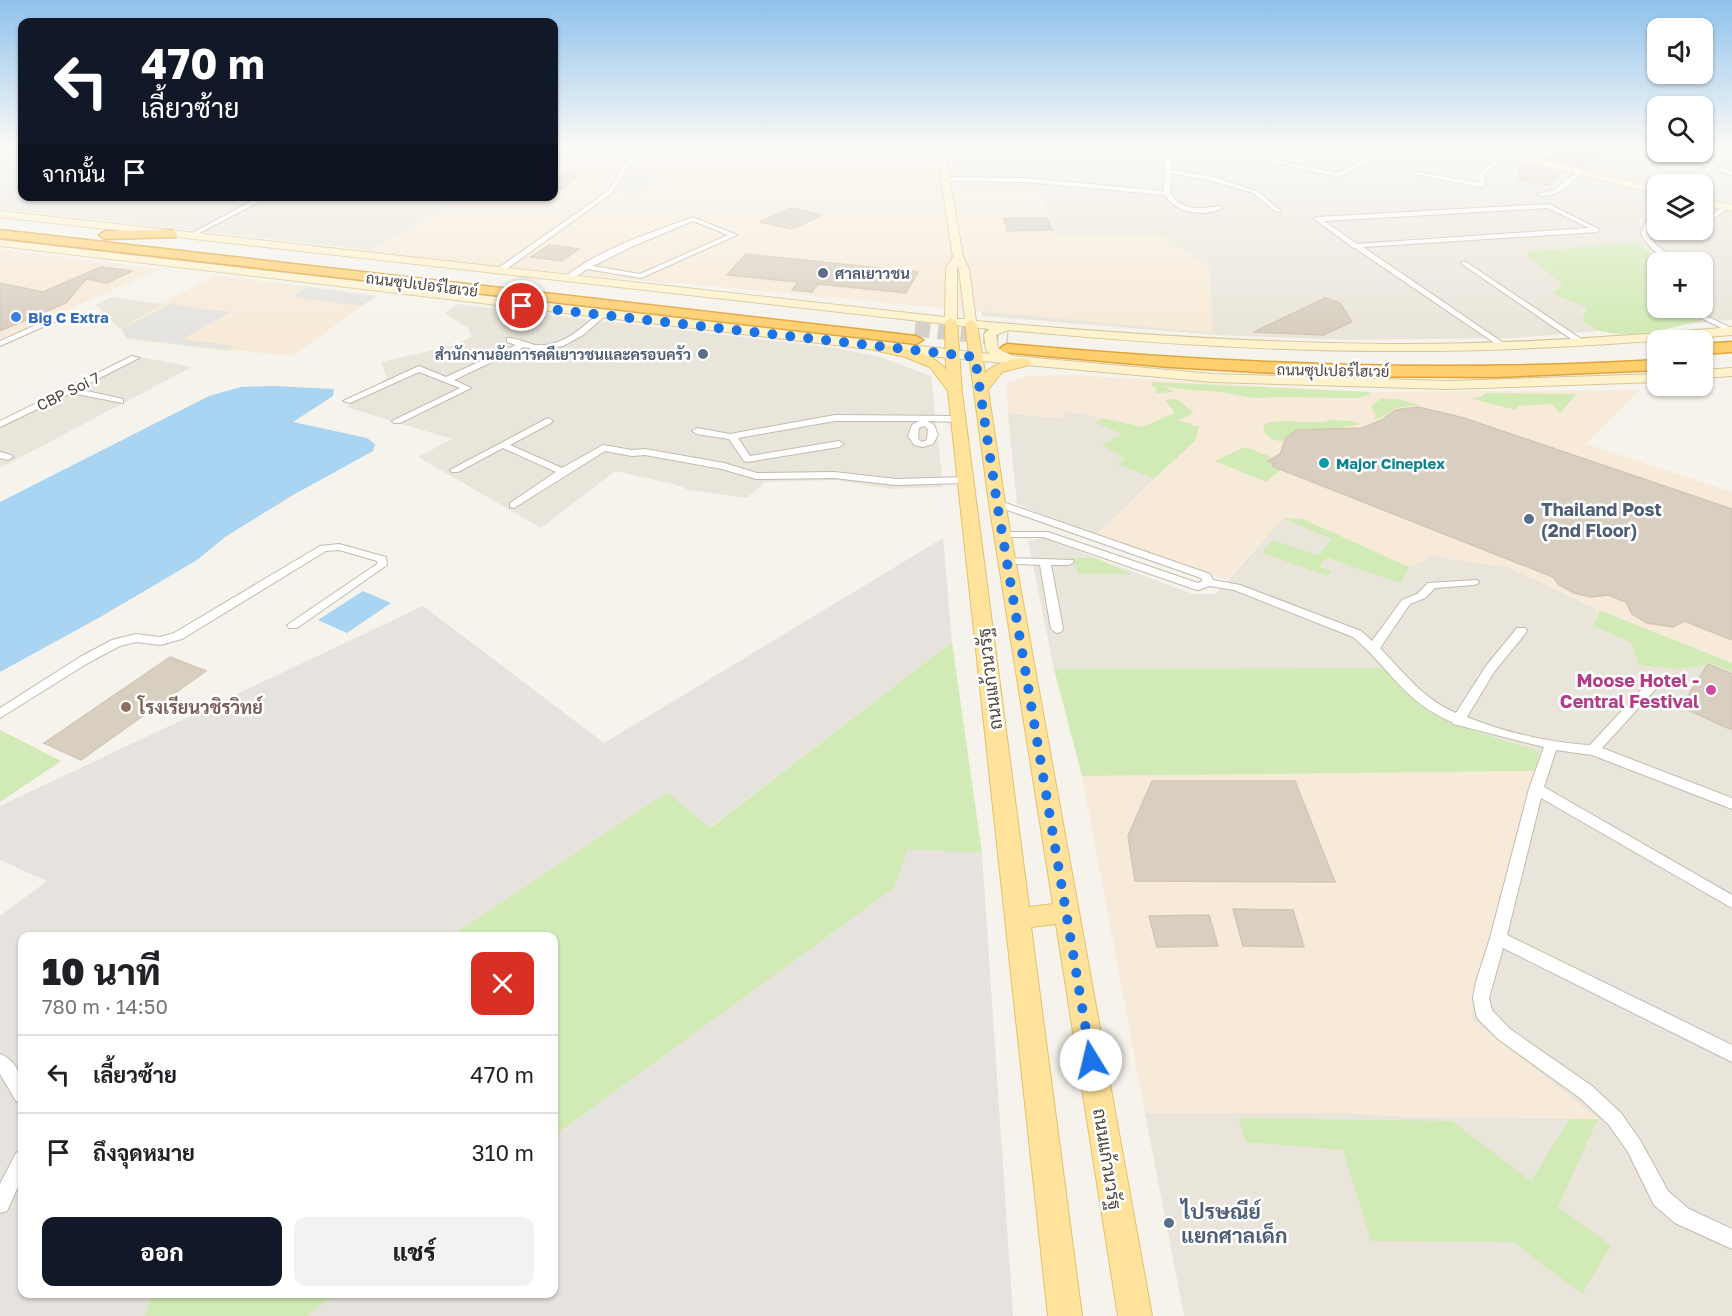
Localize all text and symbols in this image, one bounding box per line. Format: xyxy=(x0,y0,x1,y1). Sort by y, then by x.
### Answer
map controls xyxy=(1647,18,1713,396)
button: sound xyxy=(1647,18,1713,84)
text: 470 m xyxy=(141,38,265,88)
icon: left xyxy=(42,42,120,120)
text: เลี้ยวซ้าย xyxy=(141,92,239,124)
button: search xyxy=(1647,96,1713,162)
icon: arrive xyxy=(118,156,151,189)
text: จากนั้น xyxy=(42,160,106,187)
button: layers xyxy=(1647,174,1713,240)
button: + xyxy=(1647,252,1713,318)
place label: ศาลเยาวชน xyxy=(835,264,910,282)
marker: ศาลเยาวชน xyxy=(816,266,830,280)
street label: ถนนซุปเปอร์ไฮเวย์ xyxy=(365,268,479,303)
pin xyxy=(496,280,547,331)
icon: arrive xyxy=(505,289,538,322)
place label: Big C Extra xyxy=(28,308,109,326)
marker: Big C Extra xyxy=(9,310,23,324)
button: − xyxy=(1647,330,1713,396)
place label: สำนักงานอัยการคดีเยาวชนและครอบครัว xyxy=(435,345,691,363)
marker: สำนักงานอัยการคดีเยาวชนและครอบครัว xyxy=(696,347,710,361)
street label: ถนนซุปเปอร์ไฮเวย์ xyxy=(1276,360,1389,383)
street label: CBP Soi 7 xyxy=(33,368,103,414)
place label: Major Cineplex xyxy=(1336,454,1445,472)
marker: Major Cineplex xyxy=(1317,456,1331,470)
place label: Thailand Post (2nd Floor) xyxy=(1541,498,1662,541)
marker: Thailand Post (2nd Floor) xyxy=(1522,512,1536,526)
street label: ถนนแก้วนวรัฐ xyxy=(972,627,1008,731)
place label: Moose Hotel - Central Festival xyxy=(1560,669,1699,712)
marker: Moose Hotel - Central Festival xyxy=(1704,683,1718,697)
place label: โรงเรียนวชิรวิทย์ xyxy=(137,695,264,718)
marker: โรงเรียนวชิรวิทย์ xyxy=(119,700,133,714)
text: 10 นาที xyxy=(42,950,161,993)
button: close xyxy=(471,952,534,1015)
text: 780 m · 14:50 xyxy=(42,994,168,1018)
position arrow xyxy=(1059,1028,1123,1092)
icon: left xyxy=(42,1058,75,1091)
text: เลี้ยวซ้าย xyxy=(93,1061,177,1088)
text: 470 m xyxy=(470,1061,534,1088)
street label: ถนนแก้วนวรัฐ xyxy=(1087,1107,1127,1212)
icon: arrive xyxy=(42,1136,75,1169)
text: ถึงจุดหมาย xyxy=(93,1139,195,1166)
text: 310 m xyxy=(472,1139,534,1166)
place label: ไปรษณีย์ แยกศาลเด็ก xyxy=(1179,1198,1288,1248)
marker: ไปรษณีย์ แยกศาลเด็ก xyxy=(1162,1216,1176,1230)
button: ออก xyxy=(42,1217,282,1286)
button: แชร์ xyxy=(294,1217,534,1286)

